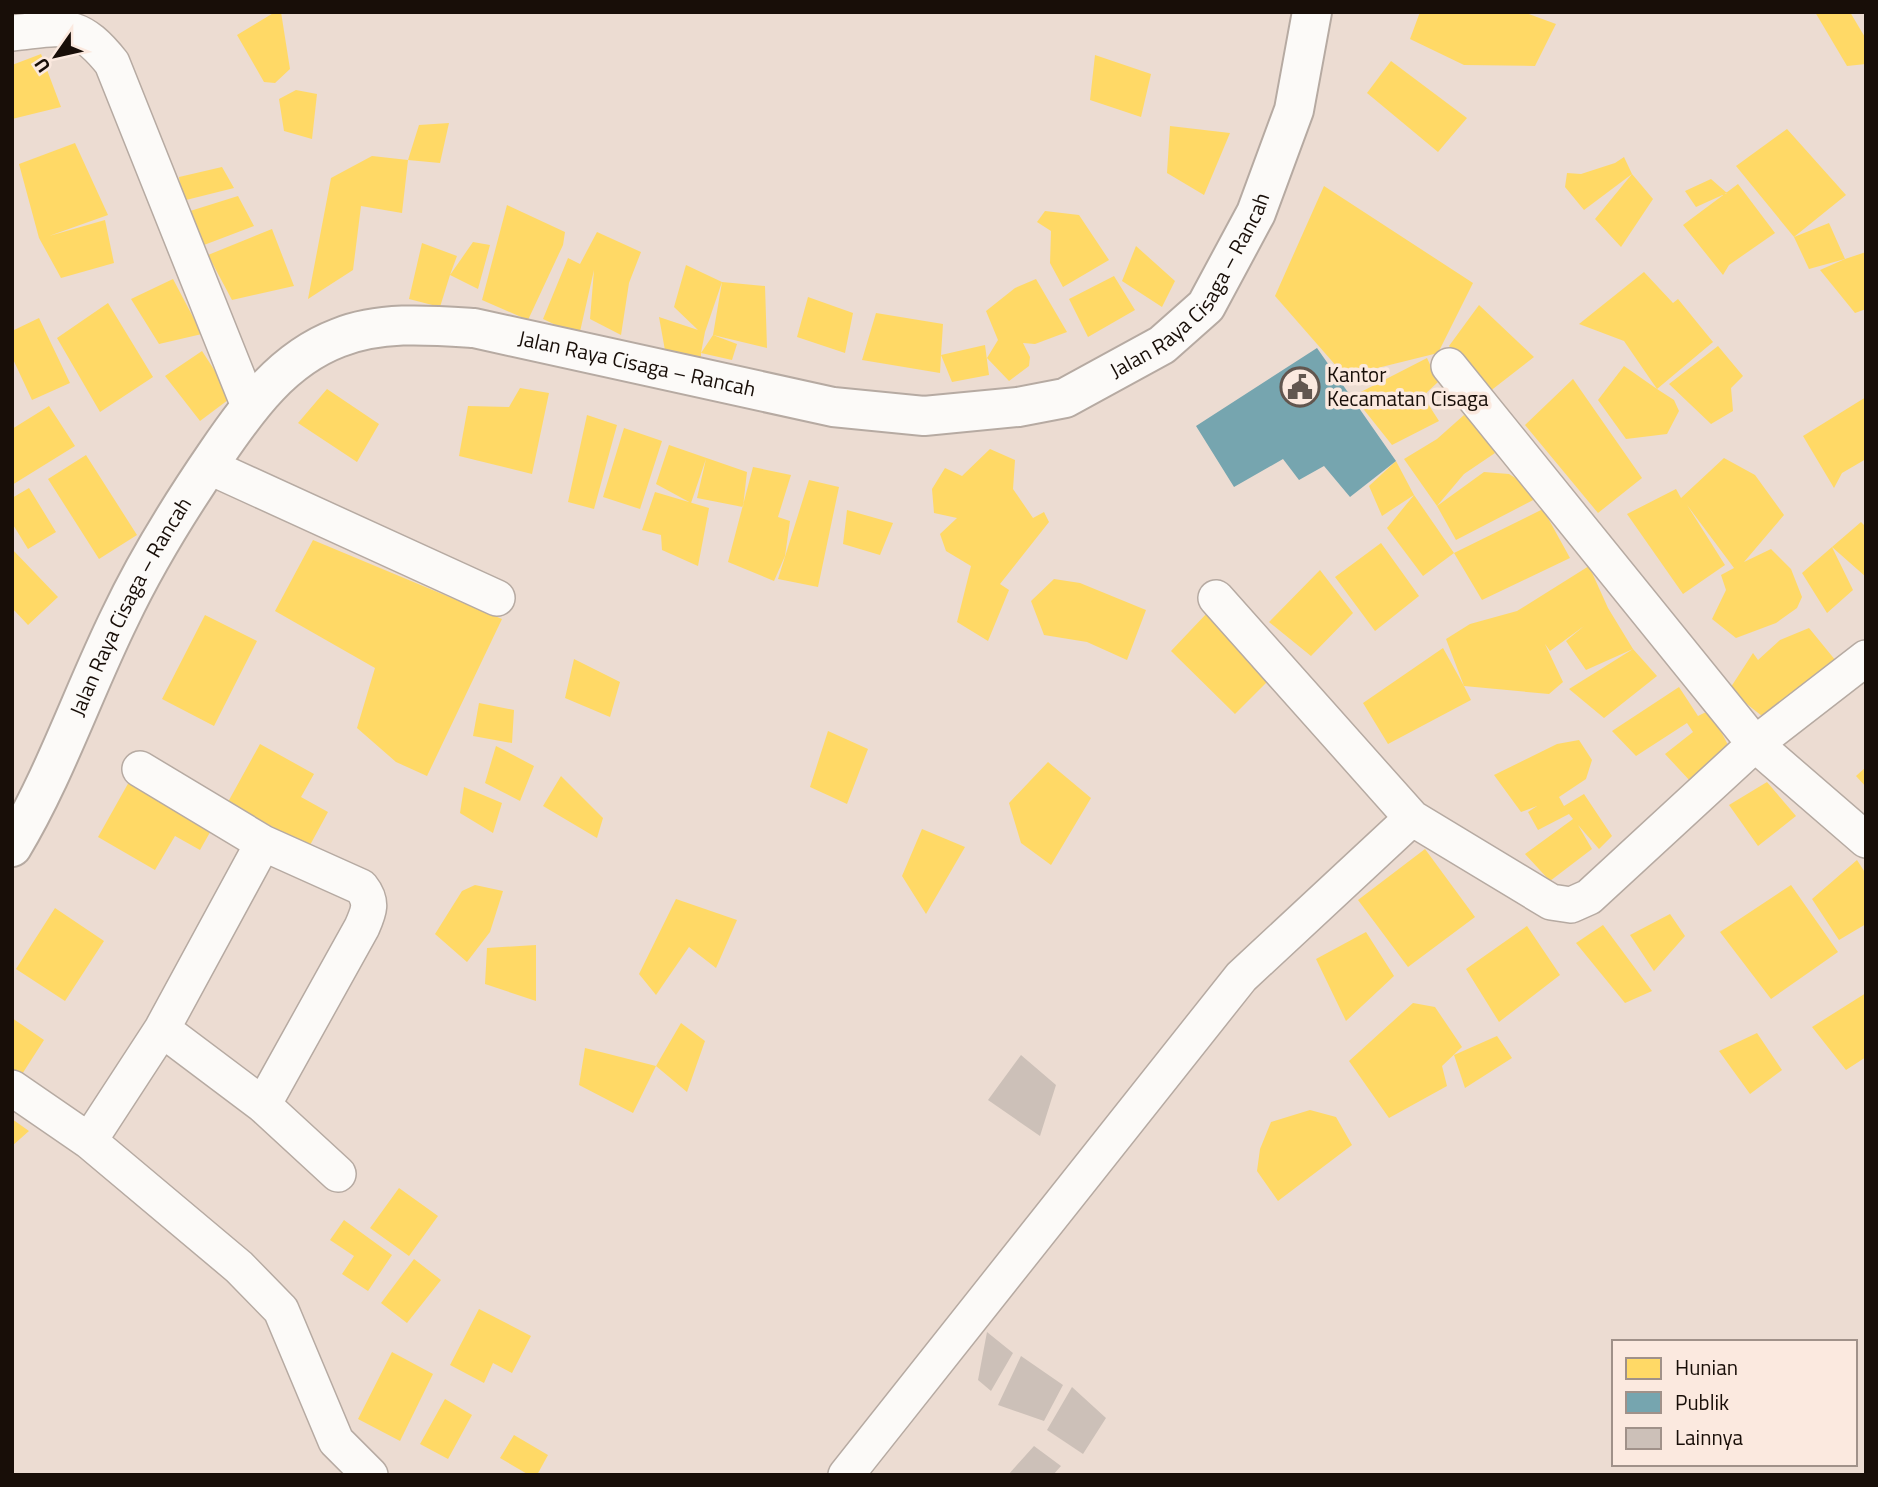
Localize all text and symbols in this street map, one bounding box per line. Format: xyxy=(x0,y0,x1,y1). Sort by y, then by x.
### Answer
north arrow xyxy=(21,21,91,91)
text: U xyxy=(26,53,57,79)
street label: Jalan Raya Cisaga – Rancah xyxy=(1104,188,1277,386)
street label: Jalan Raya Cisaga – Rancah xyxy=(515,321,759,405)
place label: Kantor Kecamatan Cisaga xyxy=(1327,358,1489,414)
public building icon: Kantor Kecamatan Cisaga xyxy=(1279,366,1321,408)
street label: Jalan Raya Cisaga – Rancah xyxy=(61,490,199,721)
legend xyxy=(1612,1340,1857,1466)
text: Hunian xyxy=(1675,1351,1738,1383)
text: Publik xyxy=(1675,1386,1729,1418)
text: Lainnya xyxy=(1675,1421,1744,1453)

